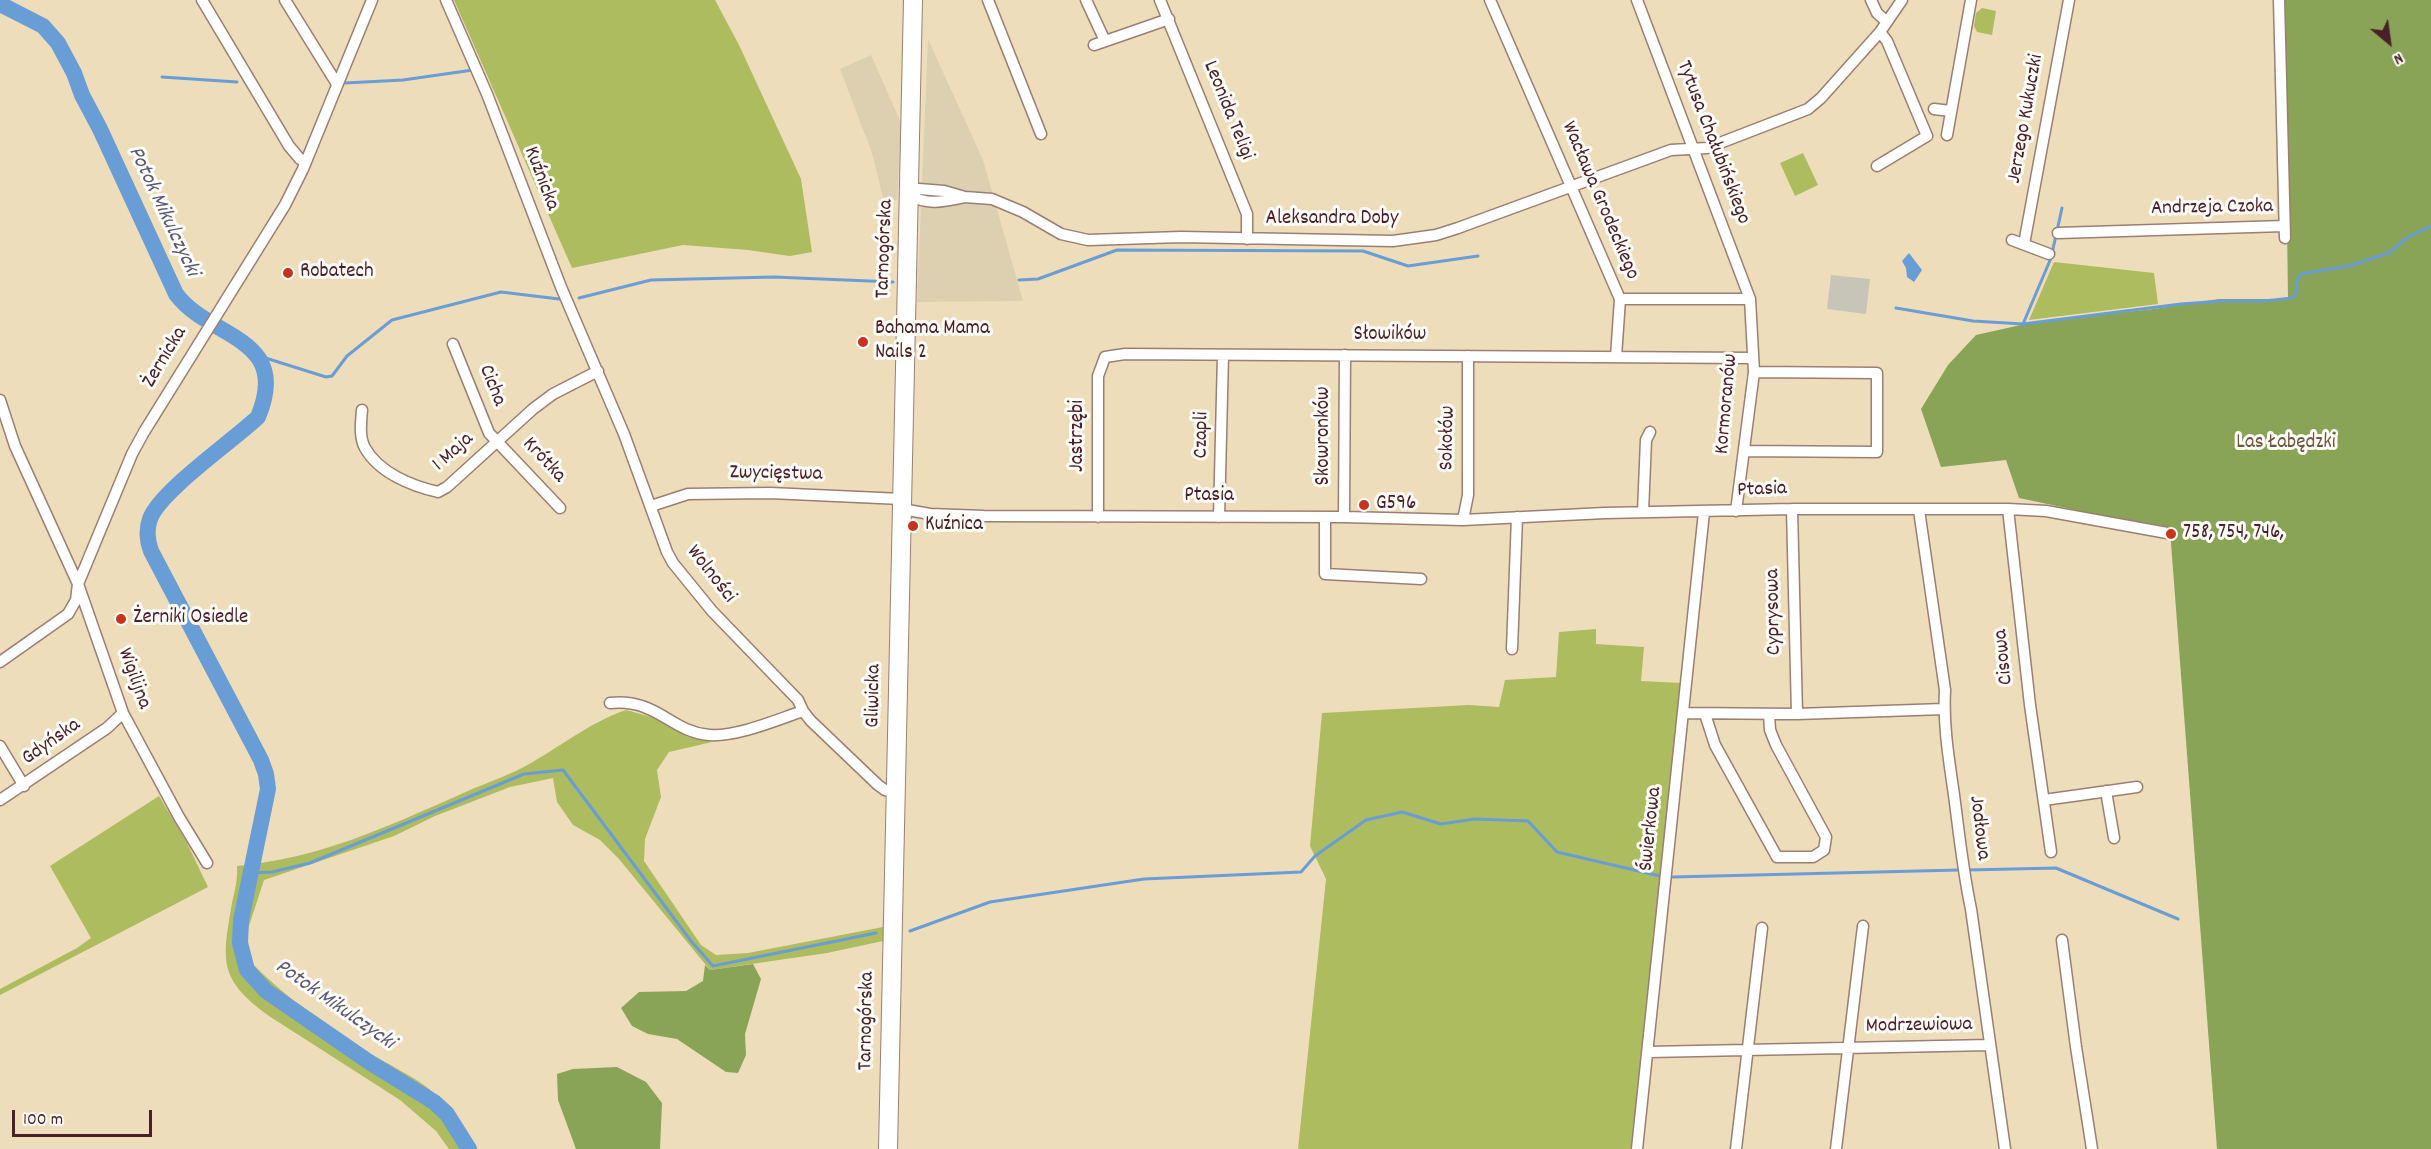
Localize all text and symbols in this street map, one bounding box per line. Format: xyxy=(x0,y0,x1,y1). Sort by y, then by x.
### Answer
north arrow xyxy=(2359,12,2419,72)
text: N xyxy=(2389,46,2407,70)
street label: Jerzego Kukuczki xyxy=(2003,53,2051,185)
street label: Leonida Teligi xyxy=(1196,58,1258,164)
street label: Tytusa Chałubińskiego xyxy=(1669,58,1755,228)
street label: Wacława Grodeckiego xyxy=(1554,118,1644,284)
water label: Potok Mikulczycki xyxy=(120,143,204,281)
street label: Kuźnicka xyxy=(516,143,564,215)
street label: Andrzeja Czoka xyxy=(2151,195,2273,223)
street label: Tarnogórska xyxy=(872,199,900,299)
street label: Aleksandra Doby xyxy=(1266,207,1398,233)
place label: Robatech xyxy=(300,260,374,286)
marker: Robatech xyxy=(281,266,295,280)
place label: Bahama Mama Nails 2 xyxy=(875,317,990,367)
street label: Żernicka xyxy=(138,323,194,393)
street label: Słowików xyxy=(1354,323,1426,349)
marker: Bahama Mama Nails 2 xyxy=(856,335,870,349)
street label: Kormoranów xyxy=(1711,353,1745,455)
street label: Cicha xyxy=(471,362,511,410)
street label: Skowronków xyxy=(1312,386,1338,486)
street label: Jastrzębi xyxy=(1066,400,1092,472)
street label: Sokołów xyxy=(1436,405,1462,471)
street label: Czapli xyxy=(1190,411,1216,459)
street label: 1 Maja xyxy=(428,428,480,478)
park label: Las Łabędzki xyxy=(2236,431,2336,457)
street label: Krótka xyxy=(516,433,570,489)
street label: Zwycięstwa xyxy=(729,462,823,488)
street label: Ptasia xyxy=(1737,478,1787,504)
street label: Ptasia xyxy=(1184,484,1234,510)
place label: G596 xyxy=(1376,492,1416,518)
marker: G596 xyxy=(1357,498,1371,512)
place label: Kuźnica xyxy=(925,513,983,539)
marker: Kuźnica xyxy=(906,519,920,533)
place label: 758, 754, 746, xyxy=(2183,521,2284,547)
marker: 758, 754, 746, xyxy=(2164,527,2178,541)
street label: Wolności xyxy=(680,541,740,609)
street label: Cyprysowa xyxy=(1762,569,1788,655)
place label: Żerniki Osiedle xyxy=(133,606,248,632)
marker: Żerniki Osiedle xyxy=(114,612,128,626)
street label: Cisowa xyxy=(1990,628,2020,686)
street label: Wigilijna xyxy=(110,645,156,713)
street label: Gliwicka xyxy=(862,664,888,728)
street label: Gdyńska xyxy=(18,714,86,772)
street label: Świerkowa xyxy=(1635,786,1669,872)
street label: Jodłowa xyxy=(1962,794,1994,862)
water label: Potok Mikulczycki xyxy=(269,955,399,1057)
street label: Tarnogórska xyxy=(855,971,881,1071)
street label: Modrzewiowa xyxy=(1865,1013,1973,1041)
scale bar xyxy=(15,1098,154,1136)
text: 100 m xyxy=(23,1108,63,1133)

